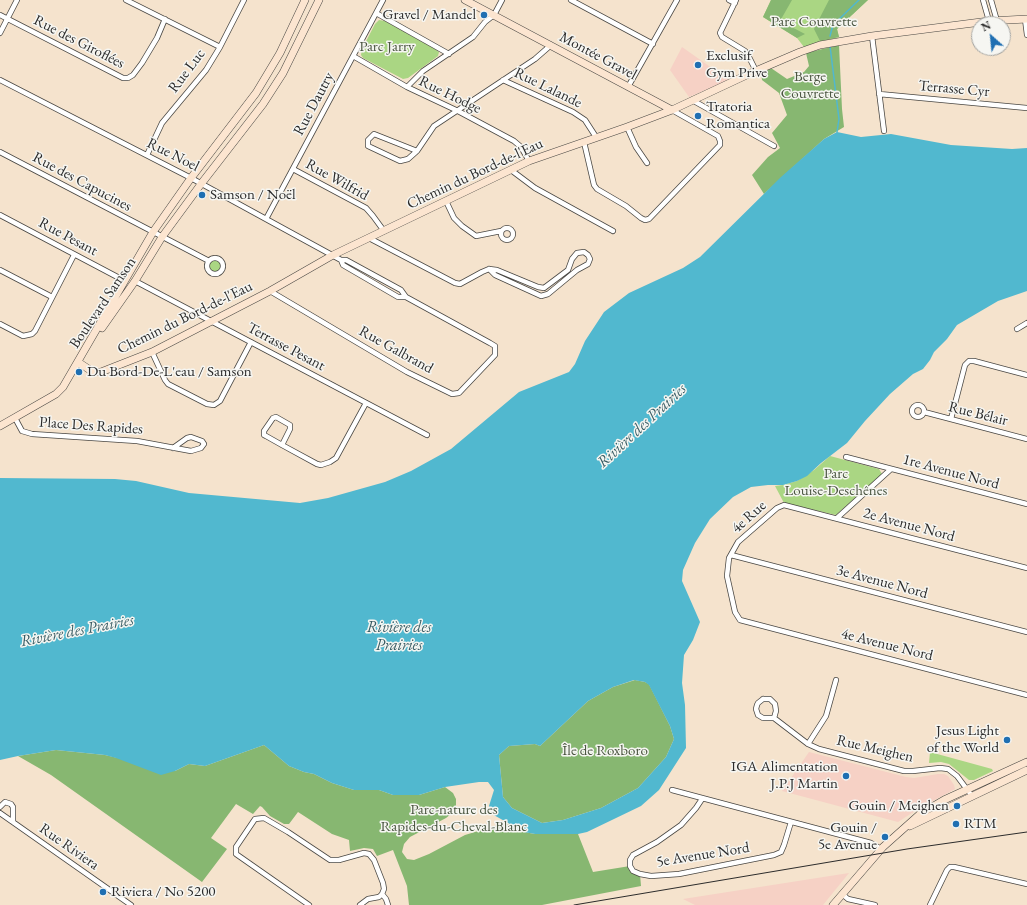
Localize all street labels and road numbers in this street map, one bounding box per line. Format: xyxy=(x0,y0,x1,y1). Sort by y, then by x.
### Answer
street label: Rue des Giroflées xyxy=(30,11,128,73)
street label: Montée Gravel xyxy=(556,28,640,84)
street label: Rue Luc xyxy=(165,46,209,96)
street label: Rue Lalande xyxy=(511,64,585,112)
street label: Rue Dautry xyxy=(290,69,338,139)
street label: Rue Hodge xyxy=(416,72,484,118)
street label: Terrasse Cyr xyxy=(918,77,990,101)
street label: Rue Noel xyxy=(144,134,202,176)
street label: Chemin du Bord-de-l'Eau xyxy=(404,135,546,213)
street label: Rue des Capucines xyxy=(29,148,135,216)
street label: Rue Wilfrid xyxy=(302,155,372,205)
street label: Rue Pesant xyxy=(35,214,101,260)
street label: Boulevard Samson xyxy=(66,254,140,352)
street label: Chemin du Bord-de-l'Eau xyxy=(115,277,255,359)
street label: Terrasse Pesant xyxy=(244,319,328,375)
street label: Rue Galbrand xyxy=(356,322,436,378)
street label: Rue Bélair xyxy=(947,398,1009,430)
street label: Place Des Rapides xyxy=(39,413,143,439)
street label: 1re Avenue Nord xyxy=(901,450,1001,494)
street label: 4e Rue xyxy=(728,497,770,537)
street label: 2e Avenue Nord xyxy=(861,504,957,546)
street label: 3e Avenue Nord xyxy=(834,561,930,603)
street label: 4e Avenue Nord xyxy=(839,625,935,665)
street label: Rue Meighen xyxy=(835,731,915,767)
street label: Rue Riviera xyxy=(36,820,102,874)
street label: 5e Avenue Nord xyxy=(655,839,751,871)

